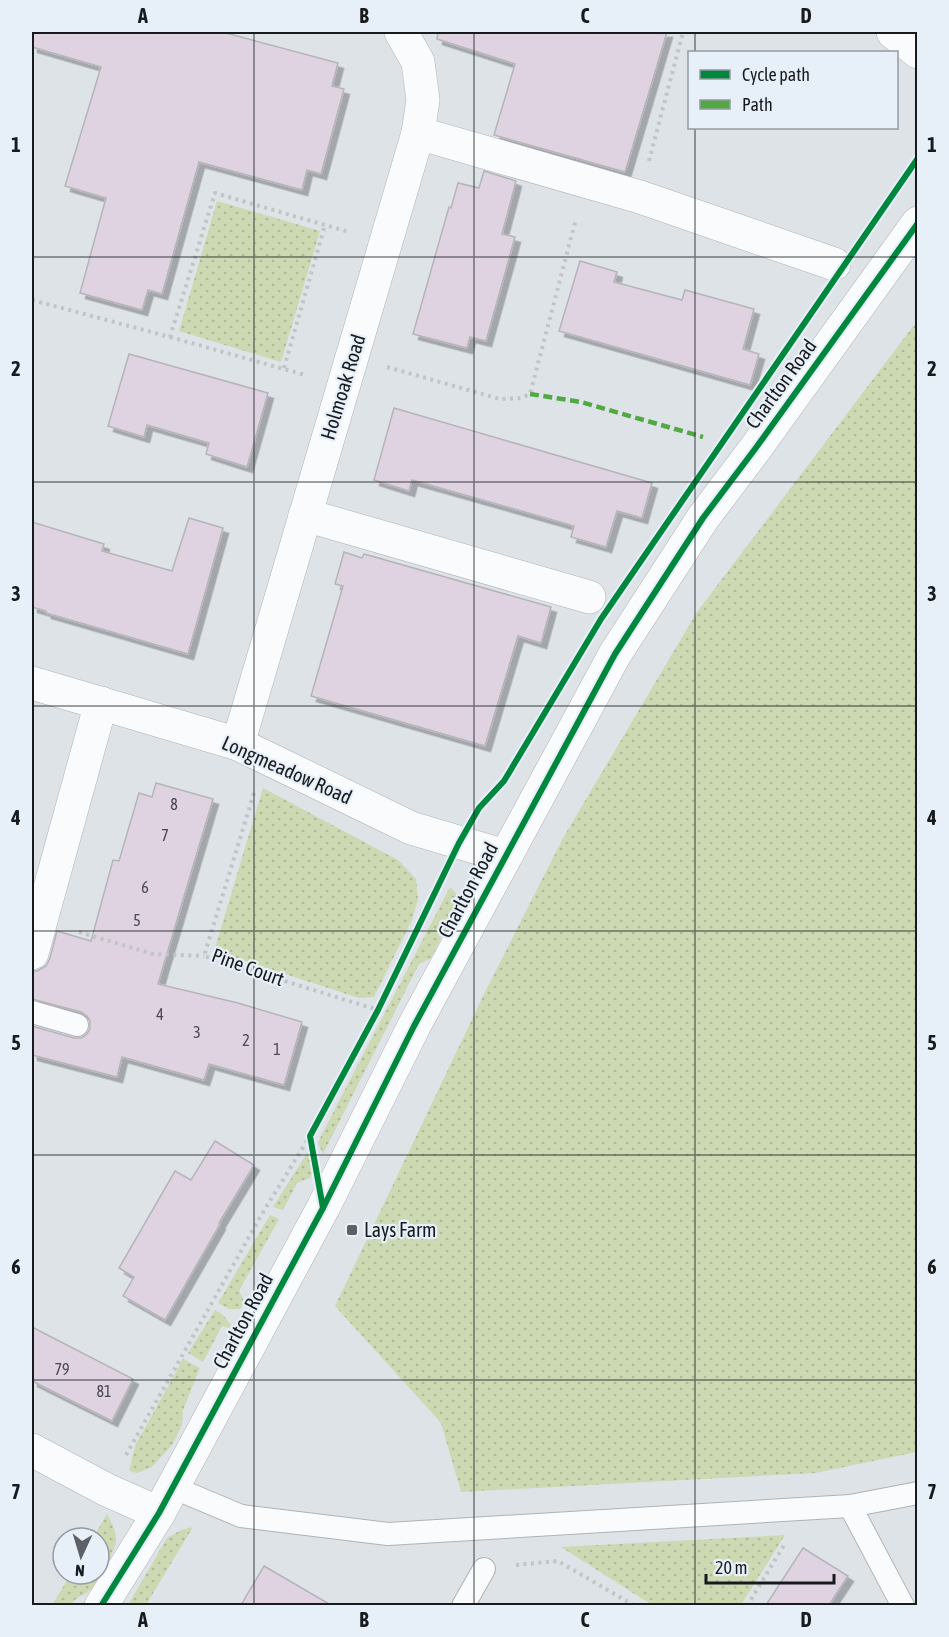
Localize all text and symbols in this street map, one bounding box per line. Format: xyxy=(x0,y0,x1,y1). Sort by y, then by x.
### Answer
text: A xyxy=(137,4,148,27)
text: B xyxy=(359,4,369,27)
text: C xyxy=(581,4,590,27)
text: D xyxy=(800,4,812,27)
legend xyxy=(688,51,898,129)
text: Cycle path xyxy=(742,64,810,85)
text: Path xyxy=(742,94,773,115)
text: 1 xyxy=(11,133,21,156)
text: 1 xyxy=(927,133,937,156)
street label: Holmoak Road xyxy=(316,331,369,442)
street label: Charlton Road xyxy=(740,335,821,433)
text: 2 xyxy=(11,357,21,380)
text: 2 xyxy=(927,357,937,380)
text: 3 xyxy=(11,582,21,605)
text: 3 xyxy=(927,582,937,605)
street label: Longmeadow Road xyxy=(219,731,356,808)
house number: 8 xyxy=(170,795,178,813)
text: 4 xyxy=(10,806,21,829)
text: 4 xyxy=(926,806,937,829)
house number: 7 xyxy=(161,826,169,844)
street label: Charlton Road xyxy=(433,838,502,941)
house number: 6 xyxy=(141,878,149,896)
house number: 5 xyxy=(133,911,141,929)
street label: Pine Court xyxy=(209,943,288,990)
house number: 4 xyxy=(156,1005,164,1023)
house number: 3 xyxy=(193,1023,201,1041)
text: 5 xyxy=(11,1031,21,1054)
house number: 2 xyxy=(242,1031,250,1049)
text: 5 xyxy=(927,1031,937,1054)
house number: 1 xyxy=(273,1040,281,1058)
place label: Lays Farm xyxy=(364,1218,436,1241)
marker: Lays Farm xyxy=(345,1223,359,1237)
text: 6 xyxy=(11,1255,21,1278)
text: 6 xyxy=(927,1255,937,1278)
street label: Charlton Road xyxy=(208,1269,277,1372)
house number: 79 xyxy=(54,1360,70,1378)
house number: 81 xyxy=(96,1382,112,1400)
text: 7 xyxy=(11,1480,21,1503)
text: 7 xyxy=(927,1480,937,1503)
north arrow xyxy=(51,1526,111,1586)
scale bar xyxy=(706,1547,834,1585)
text: 20 m xyxy=(715,1557,747,1578)
text: N xyxy=(75,1562,85,1580)
text: A xyxy=(137,1608,148,1631)
text: B xyxy=(359,1608,369,1631)
text: C xyxy=(581,1608,590,1631)
text: D xyxy=(800,1608,812,1631)

